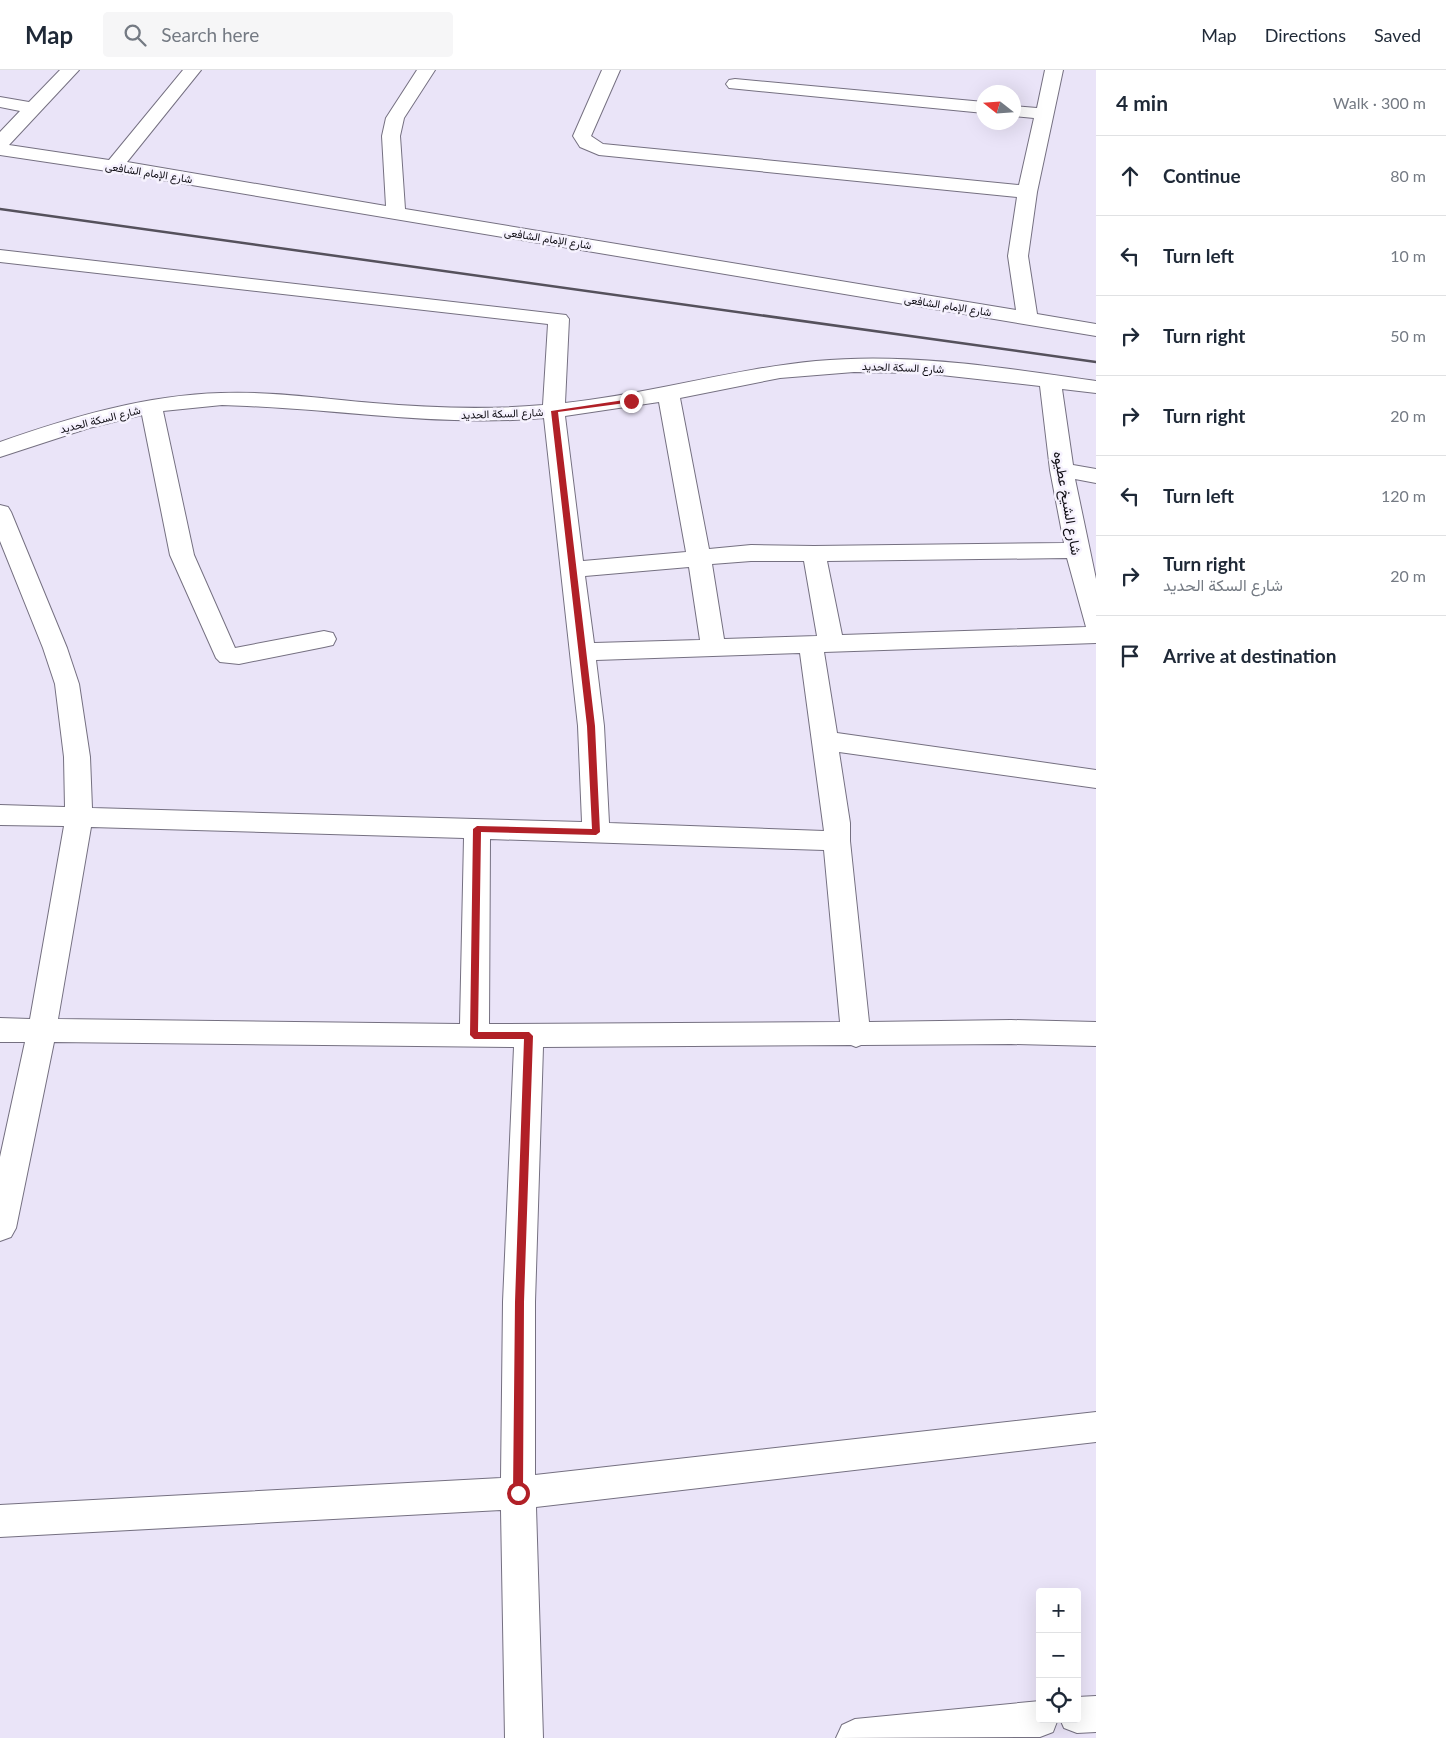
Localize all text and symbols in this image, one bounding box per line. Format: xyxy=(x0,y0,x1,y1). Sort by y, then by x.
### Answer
search box xyxy=(103,12,453,57)
text: Map xyxy=(25,20,73,49)
icon: search xyxy=(121,21,149,49)
text: Search here xyxy=(161,23,259,46)
text: Map xyxy=(1201,24,1237,46)
text: Directions xyxy=(1265,24,1346,46)
text: Saved xyxy=(1374,24,1421,46)
north arrow xyxy=(976,85,1021,130)
text: 4 min xyxy=(1116,90,1168,115)
text: Walk · 300 m xyxy=(1333,93,1426,112)
street label: شارع الإمام الشافعى xyxy=(104,159,194,187)
icon: ahead xyxy=(1116,162,1144,190)
text: Continue xyxy=(1163,164,1241,187)
text: 80 m xyxy=(1390,166,1426,185)
street label: شارع الإمام الشافعى xyxy=(503,225,593,253)
icon: left xyxy=(1116,242,1144,270)
text: Turn left xyxy=(1163,244,1234,267)
text: 10 m xyxy=(1390,246,1426,265)
street label: شارع الإمام الشافعى xyxy=(903,292,993,320)
icon: right xyxy=(1116,322,1144,350)
text: Turn right xyxy=(1163,324,1245,347)
text: 50 m xyxy=(1390,326,1426,345)
street label: شارع السكة الحديد xyxy=(862,359,945,377)
route end xyxy=(620,390,643,413)
icon: right xyxy=(1116,402,1144,430)
street label: شارع السكة الحديد xyxy=(58,403,142,437)
text: Turn right xyxy=(1163,404,1245,427)
street label: شارع السكة الحديد xyxy=(461,405,544,423)
text: 20 m xyxy=(1390,406,1426,425)
street label: شارع الشيخ عطيوه xyxy=(1048,450,1086,557)
icon: left xyxy=(1116,482,1144,510)
text: Turn left xyxy=(1163,484,1234,507)
text: 120 m xyxy=(1381,486,1426,505)
text: Turn right xyxy=(1163,552,1245,575)
icon: right xyxy=(1116,562,1144,590)
text: 20 m xyxy=(1390,566,1426,585)
text: شارع السكة الحديد xyxy=(1163,575,1283,594)
icon: arrive xyxy=(1116,642,1144,670)
text: Arrive at destination xyxy=(1163,644,1336,667)
route start xyxy=(507,1482,530,1505)
map controls xyxy=(1036,1588,1081,1723)
button: + xyxy=(1036,1588,1081,1633)
button: − xyxy=(1036,1633,1081,1678)
button: locate xyxy=(1036,1678,1081,1723)

